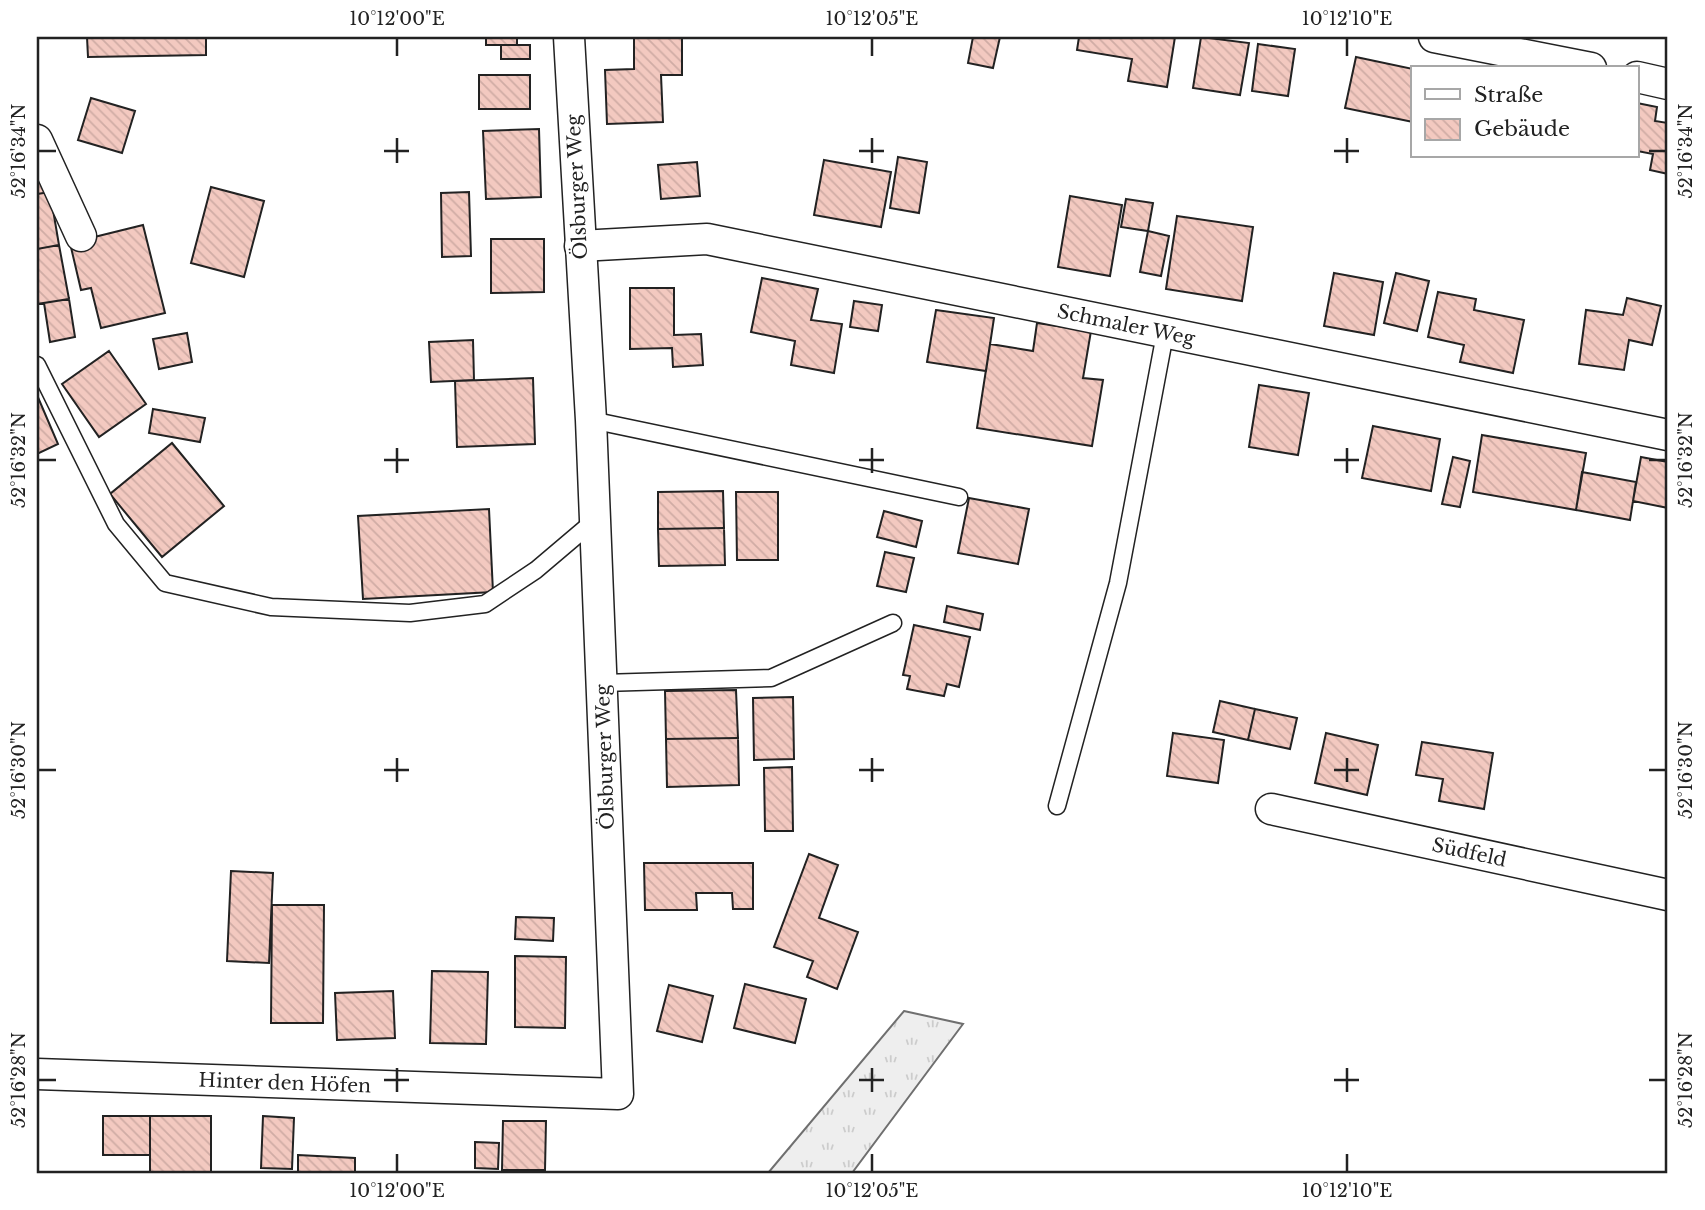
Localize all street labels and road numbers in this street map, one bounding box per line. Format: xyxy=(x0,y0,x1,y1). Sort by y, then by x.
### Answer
street label: Ölsburger Weg xyxy=(562,113,592,260)
street label: Schmaler Weg xyxy=(1055,299,1198,350)
street label: Ölsburger Weg xyxy=(591,683,619,830)
street label: Südfeld xyxy=(1430,833,1509,871)
street label: Hinter den Höfen xyxy=(198,1068,372,1097)

